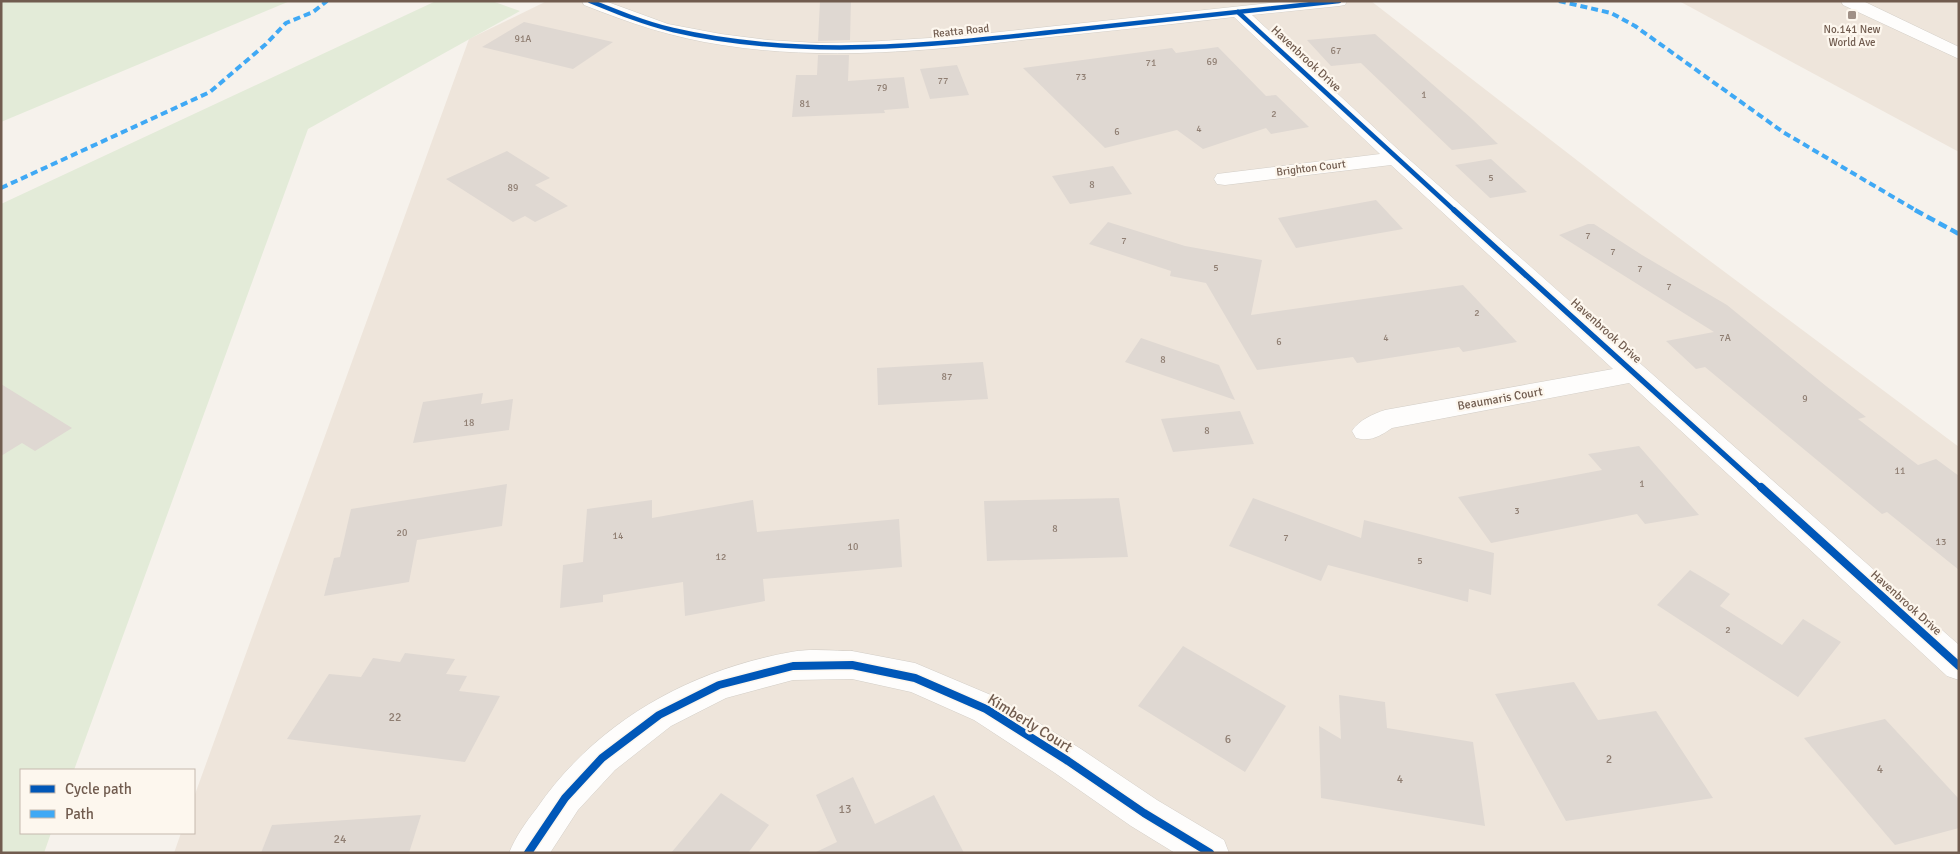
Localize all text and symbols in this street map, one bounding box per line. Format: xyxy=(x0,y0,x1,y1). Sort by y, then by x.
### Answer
marker: No.141 New World Ave xyxy=(1846,9,1858,21)
street label: Reatta Road xyxy=(932,22,990,40)
street label: Havenbrook Drive xyxy=(1268,23,1344,95)
place label: No.141 New World Ave xyxy=(1823,23,1881,49)
house number: 91A xyxy=(515,33,531,45)
house number: 67 xyxy=(1331,45,1341,57)
house number: 69 xyxy=(1207,56,1217,68)
house number: 71 xyxy=(1146,57,1156,69)
house number: 73 xyxy=(1076,71,1086,83)
house number: 77 xyxy=(938,75,948,87)
house number: 79 xyxy=(877,82,887,94)
house number: 1 xyxy=(1421,89,1427,101)
house number: 81 xyxy=(800,98,810,110)
house number: 2 xyxy=(1271,108,1277,120)
house number: 4 xyxy=(1196,123,1202,135)
house number: 6 xyxy=(1114,126,1120,138)
street label: Brighton Court xyxy=(1276,157,1347,179)
house number: 5 xyxy=(1488,172,1494,184)
house number: 8 xyxy=(1089,179,1095,191)
house number: 89 xyxy=(508,182,518,194)
house number: 7 xyxy=(1585,230,1591,242)
house number: 7 xyxy=(1121,235,1127,247)
house number: 7 xyxy=(1610,246,1616,258)
house number: 5 xyxy=(1213,262,1219,274)
house number: 7 xyxy=(1637,263,1643,275)
house number: 7 xyxy=(1666,281,1672,293)
street label: Havenbrook Drive xyxy=(1567,295,1645,367)
house number: 2 xyxy=(1474,307,1480,319)
house number: 4 xyxy=(1383,332,1389,344)
house number: 7A xyxy=(1719,332,1731,344)
house number: 6 xyxy=(1276,336,1282,348)
house number: 8 xyxy=(1160,354,1166,366)
house number: 87 xyxy=(942,371,952,383)
street label: Beaumaris Court xyxy=(1456,384,1544,414)
house number: 9 xyxy=(1802,393,1808,405)
house number: 18 xyxy=(464,417,474,429)
house number: 8 xyxy=(1204,425,1210,437)
house number: 11 xyxy=(1895,465,1905,477)
house number: 1 xyxy=(1639,478,1645,490)
house number: 3 xyxy=(1514,505,1520,517)
house number: 8 xyxy=(1052,523,1058,535)
house number: 20 xyxy=(397,527,407,539)
house number: 14 xyxy=(613,530,624,542)
house number: 7 xyxy=(1283,532,1289,544)
house number: 13 xyxy=(1936,536,1946,548)
house number: 10 xyxy=(848,541,858,553)
house number: 12 xyxy=(716,551,726,563)
house number: 5 xyxy=(1417,555,1423,567)
street label: Havenbrook Drive xyxy=(1867,567,1945,639)
house number: 2 xyxy=(1725,624,1731,636)
street label: Kimberly Court xyxy=(984,690,1076,756)
house number: 22 xyxy=(389,710,401,725)
house number: 6 xyxy=(1225,732,1231,747)
house number: 2 xyxy=(1606,752,1612,767)
house number: 4 xyxy=(1877,762,1884,777)
legend xyxy=(20,769,195,834)
house number: 4 xyxy=(1397,772,1404,787)
text: Cycle path xyxy=(65,780,132,798)
house number: 13 xyxy=(839,802,851,817)
text: Path xyxy=(65,805,94,823)
house number: 24 xyxy=(334,832,347,847)

